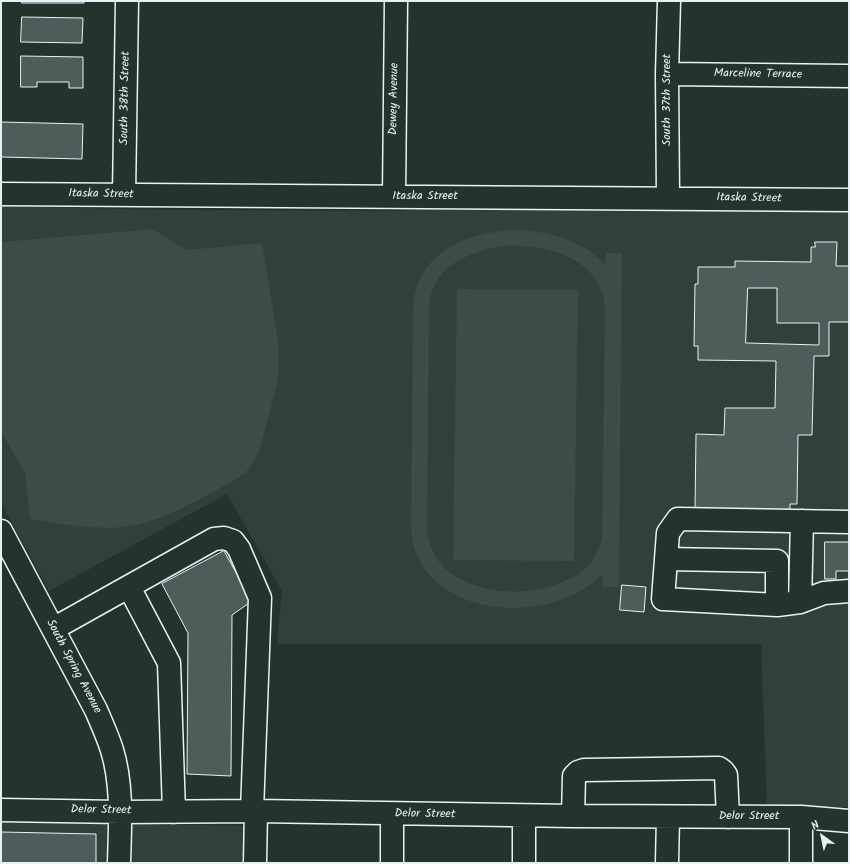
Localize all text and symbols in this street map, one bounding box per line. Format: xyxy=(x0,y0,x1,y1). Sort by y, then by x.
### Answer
street label: South 38th Street xyxy=(118,51,134,145)
street label: South 37th Street xyxy=(661,54,675,146)
street label: Dewey Avenue xyxy=(387,63,403,135)
street label: Marceline Terrace xyxy=(714,67,802,83)
street label: Itaska Street xyxy=(68,187,134,203)
street label: Itaska Street xyxy=(392,190,458,204)
street label: Itaska Street xyxy=(716,191,782,207)
street label: South Spring Avenue xyxy=(42,617,104,717)
street label: Delor Street xyxy=(71,803,131,819)
street label: Delor Street xyxy=(395,807,455,823)
street label: Delor Street xyxy=(719,810,779,824)
north arrow xyxy=(802,816,842,856)
text: N xyxy=(808,816,823,835)

